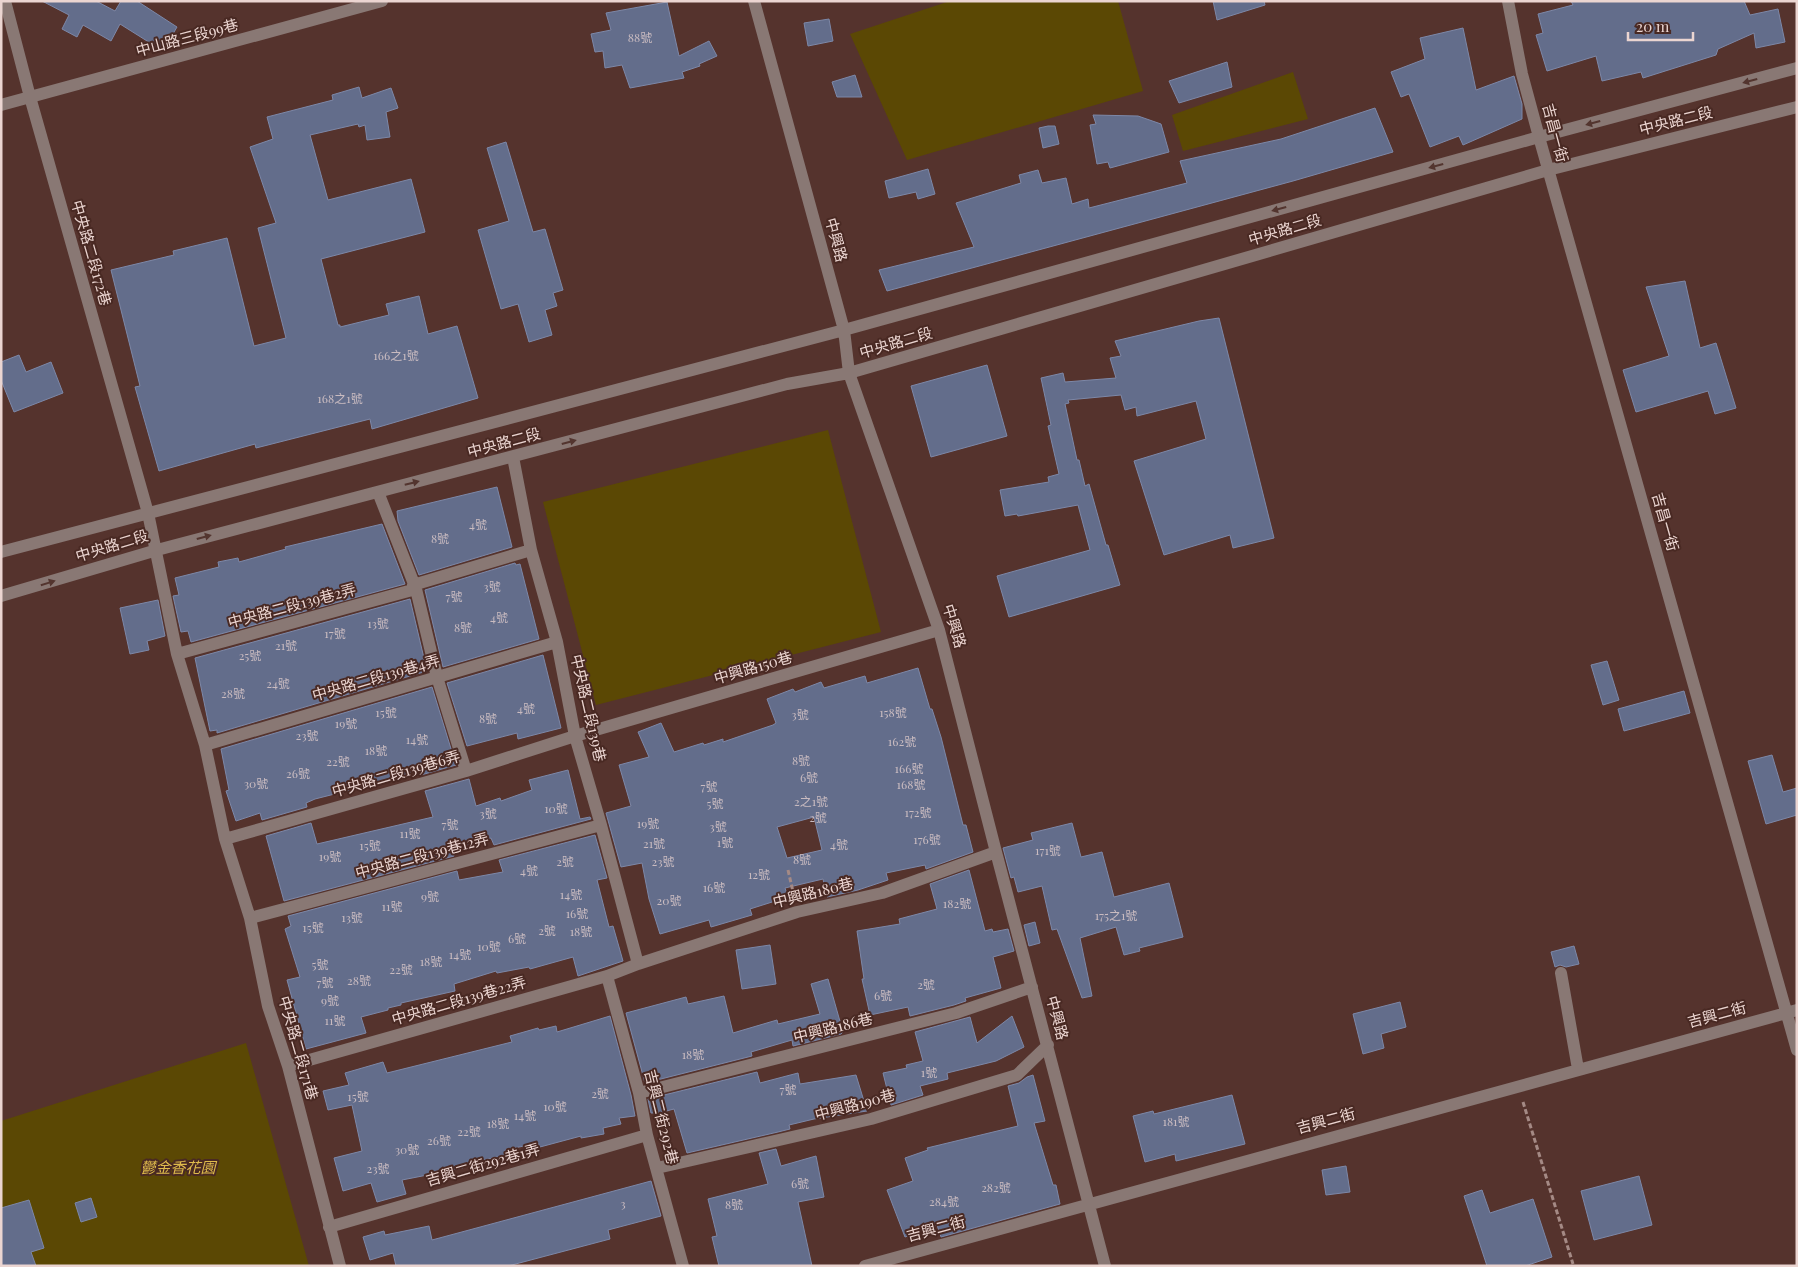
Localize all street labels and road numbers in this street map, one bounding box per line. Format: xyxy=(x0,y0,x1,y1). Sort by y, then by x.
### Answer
street label: 中山路三段99巷 xyxy=(133,14,240,60)
street label: 吉昌一街 xyxy=(1539,101,1573,164)
street label: 中央路二段 xyxy=(1637,101,1715,139)
street label: 中央路二段172巷 xyxy=(67,198,117,308)
street label: 中央路二段 xyxy=(1246,209,1324,249)
street label: 中興路 xyxy=(821,215,852,264)
street label: 中央路二段 xyxy=(857,322,935,362)
street label: 中央路二段 xyxy=(465,423,543,461)
street label: 吉昌一街 xyxy=(1648,490,1684,553)
street label: 中央路二段 xyxy=(73,525,151,566)
street label: 中央路二段139巷2弄 xyxy=(225,578,358,632)
street label: 中興路 xyxy=(939,601,971,650)
street label: 中興路150巷 xyxy=(711,646,794,688)
street label: 中央路二段139巷4弄 xyxy=(309,649,442,705)
street label: 中央路二段139巷 xyxy=(567,652,611,763)
street label: 中央路二段139巷6弄 xyxy=(329,745,462,801)
street label: 中央路二段139巷12弄 xyxy=(353,828,491,882)
street label: 中興路180巷 xyxy=(770,872,855,912)
street label: 中央路二段139巷22弄 xyxy=(389,971,528,1029)
street label: 中央路二段171巷 xyxy=(275,993,323,1102)
street label: 中興路 xyxy=(1042,993,1073,1042)
street label: 吉興二街 xyxy=(1685,997,1748,1031)
street label: 中興路186巷 xyxy=(791,1008,875,1047)
street label: 吉興二街292巷 xyxy=(641,1067,683,1166)
street label: 中興路190巷 xyxy=(812,1084,897,1124)
street label: 吉興二街 xyxy=(1294,1103,1357,1137)
street label: 吉興二街292巷1弄 xyxy=(423,1138,542,1190)
street label: 吉興二街 xyxy=(904,1211,967,1245)

